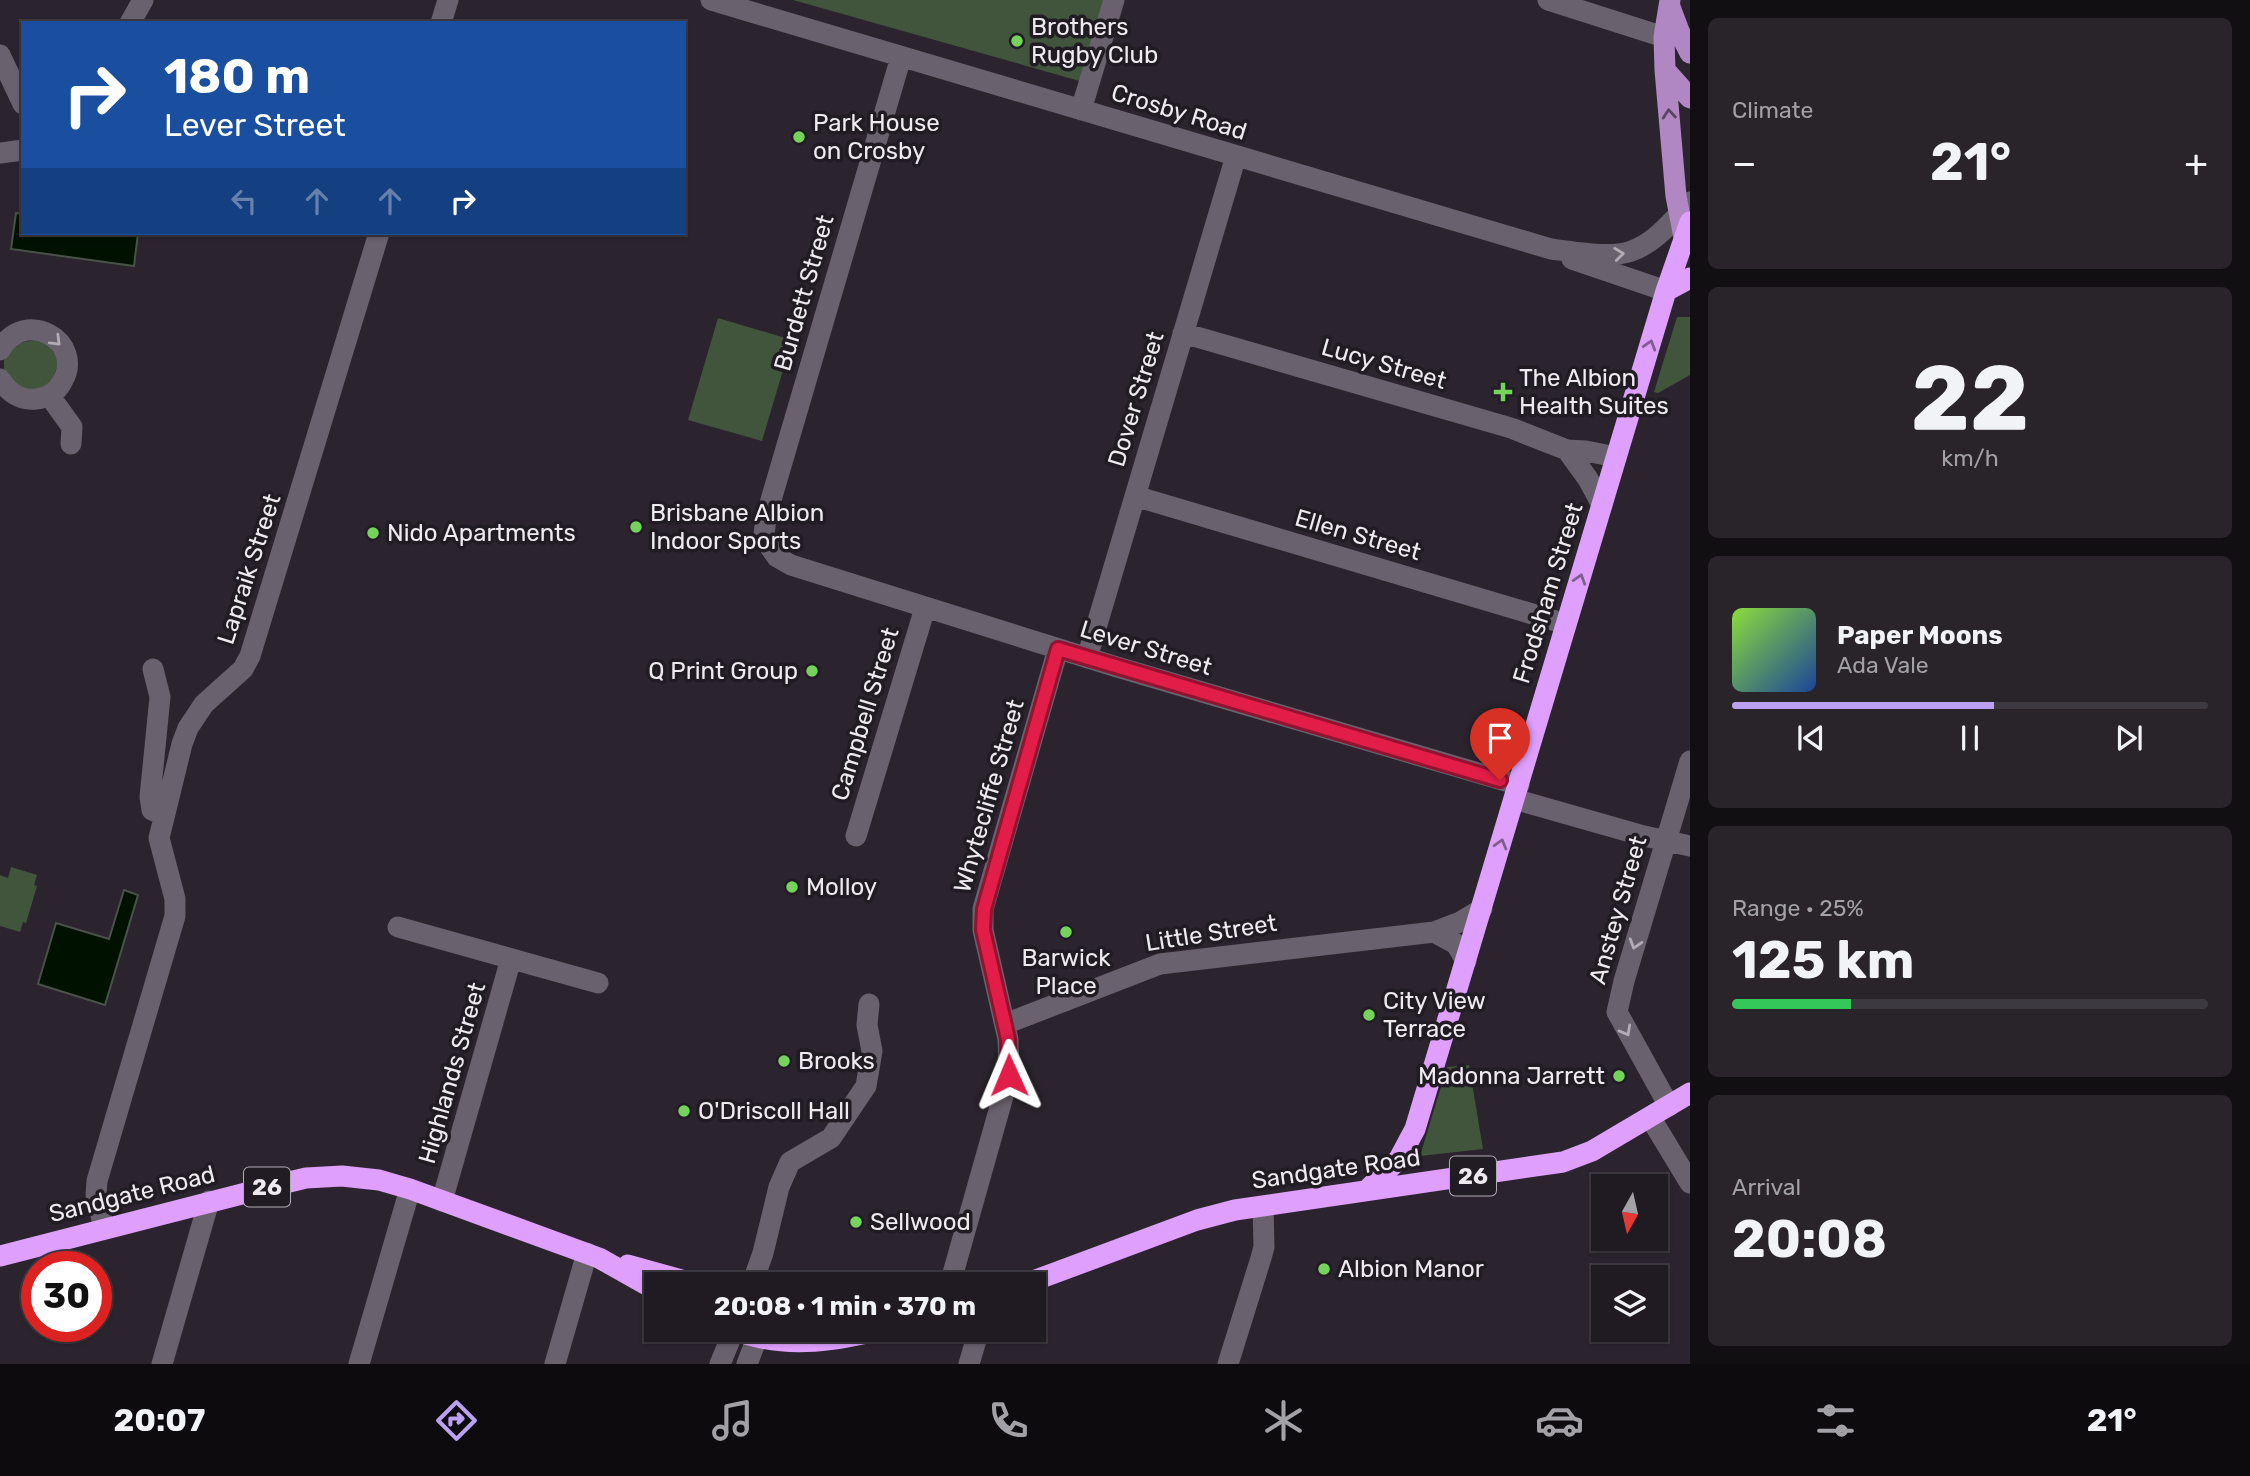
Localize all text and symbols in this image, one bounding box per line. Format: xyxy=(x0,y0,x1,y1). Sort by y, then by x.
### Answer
place label: Brothers Rugby Club xyxy=(1031,13,1158,69)
marker: Brothers Rugby Club xyxy=(1009,33,1025,49)
text: 180 m xyxy=(164,47,310,105)
icon: right xyxy=(49,49,140,140)
street label: Crosby Road xyxy=(1108,78,1250,146)
text: Climate xyxy=(1732,96,1813,124)
text: Lever Street xyxy=(164,106,346,144)
place label: Park House on Crosby xyxy=(813,109,940,165)
one-way arrow xyxy=(1662,109,1677,120)
marker: Park House on Crosby xyxy=(791,129,807,145)
text: 21° xyxy=(1930,131,2011,193)
text: − xyxy=(1732,140,1757,186)
text: + xyxy=(2184,140,2208,186)
icon: left xyxy=(225,182,263,220)
icon: ahead xyxy=(298,182,336,220)
icon: ahead xyxy=(371,182,409,220)
icon: right xyxy=(444,182,482,220)
street label: Burdett Street xyxy=(768,212,840,374)
one-way arrow xyxy=(1613,246,1625,261)
street label: Dover Street xyxy=(1102,328,1170,470)
one-way arrow xyxy=(47,333,60,346)
street label: Lucy Street xyxy=(1318,333,1450,395)
one-way arrow xyxy=(1641,339,1656,351)
text: 22 xyxy=(1911,344,2029,452)
place label: The Albion Health Suites xyxy=(1519,364,1669,420)
marker: The Albion Health Suites xyxy=(1493,382,1513,402)
text: km/h xyxy=(1941,444,1999,472)
street label: Lapraik Street xyxy=(212,490,286,648)
place label: Brisbane Albion Indoor Sports xyxy=(650,499,824,555)
street label: Frodsham Street xyxy=(1507,499,1589,687)
street label: Ellen Street xyxy=(1292,504,1424,566)
place label: Nido Apartments xyxy=(387,519,576,547)
marker: Brisbane Albion Indoor Sports xyxy=(628,519,644,535)
marker: Nido Apartments xyxy=(365,525,381,541)
one-way arrow xyxy=(1571,573,1586,585)
street label: Lever Street xyxy=(1077,615,1215,681)
text: Paper Moons xyxy=(1837,620,2003,651)
street label: Campbell Street xyxy=(825,624,905,804)
text: Ada Vale xyxy=(1837,651,1929,679)
place label: Q Print Group xyxy=(648,657,798,685)
marker: Q Print Group xyxy=(804,663,820,679)
street label: Whytecliffe Street xyxy=(948,696,1030,896)
pin xyxy=(1470,708,1530,780)
icon: arrive xyxy=(1481,719,1519,757)
icon: previous xyxy=(1792,719,1830,757)
icon: pause xyxy=(1951,719,1989,757)
icon: next xyxy=(2110,719,2148,757)
street label: Anstey Street xyxy=(1583,833,1653,987)
one-way arrow xyxy=(1493,838,1508,850)
place label: Molloy xyxy=(806,873,877,901)
marker: Molloy xyxy=(784,879,800,895)
text: Range · 25% xyxy=(1732,894,1864,922)
street label: Little Street xyxy=(1143,909,1279,957)
marker: Barwick Place xyxy=(1058,924,1074,940)
text: 125 km xyxy=(1732,929,1914,991)
one-way arrow xyxy=(1629,938,1644,950)
place label: Barwick Place xyxy=(1021,944,1111,1000)
street label: Highlands Street xyxy=(413,979,491,1167)
place label: City View Terrace xyxy=(1383,987,1486,1043)
marker: City View Terrace xyxy=(1361,1007,1377,1023)
one-way arrow xyxy=(1618,1024,1632,1036)
position arrow xyxy=(972,1038,1046,1112)
place label: Brooks xyxy=(798,1047,875,1075)
marker: Brooks xyxy=(776,1053,792,1069)
place label: Madonna Jarrett xyxy=(1418,1062,1605,1090)
marker: Madonna Jarrett xyxy=(1611,1068,1627,1084)
place label: O'Driscoll Hall xyxy=(698,1097,850,1125)
marker: O'Driscoll Hall xyxy=(676,1103,692,1119)
street label: Sandgate Road xyxy=(1250,1143,1422,1195)
road number: 26 xyxy=(1450,1156,1496,1196)
street label: Sandgate Road xyxy=(46,1160,218,1228)
road number: 26 xyxy=(244,1168,290,1206)
text: Arrival xyxy=(1732,1173,1801,1201)
north arrow xyxy=(1591,1174,1668,1251)
map controls xyxy=(1591,1174,1668,1342)
place label: Sellwood xyxy=(870,1208,971,1236)
text: 20:08 xyxy=(1732,1208,1887,1270)
marker: Sellwood xyxy=(848,1214,864,1230)
speed limit sign: 30 xyxy=(21,1251,112,1342)
place label: Albion Manor xyxy=(1338,1255,1484,1283)
marker: Albion Manor xyxy=(1316,1261,1332,1277)
button: layers xyxy=(1591,1265,1668,1342)
text: 20:08 · 1 min · 370 m xyxy=(714,1291,976,1322)
icon: directions xyxy=(432,1396,481,1445)
icon: music xyxy=(708,1396,757,1445)
icon: phone xyxy=(984,1396,1033,1445)
icon: climate xyxy=(1259,1396,1308,1445)
icon: car xyxy=(1535,1396,1584,1445)
icon: filters xyxy=(1811,1396,1860,1445)
text: 20:07 xyxy=(113,1401,205,1439)
text: 21° xyxy=(2087,1401,2137,1439)

